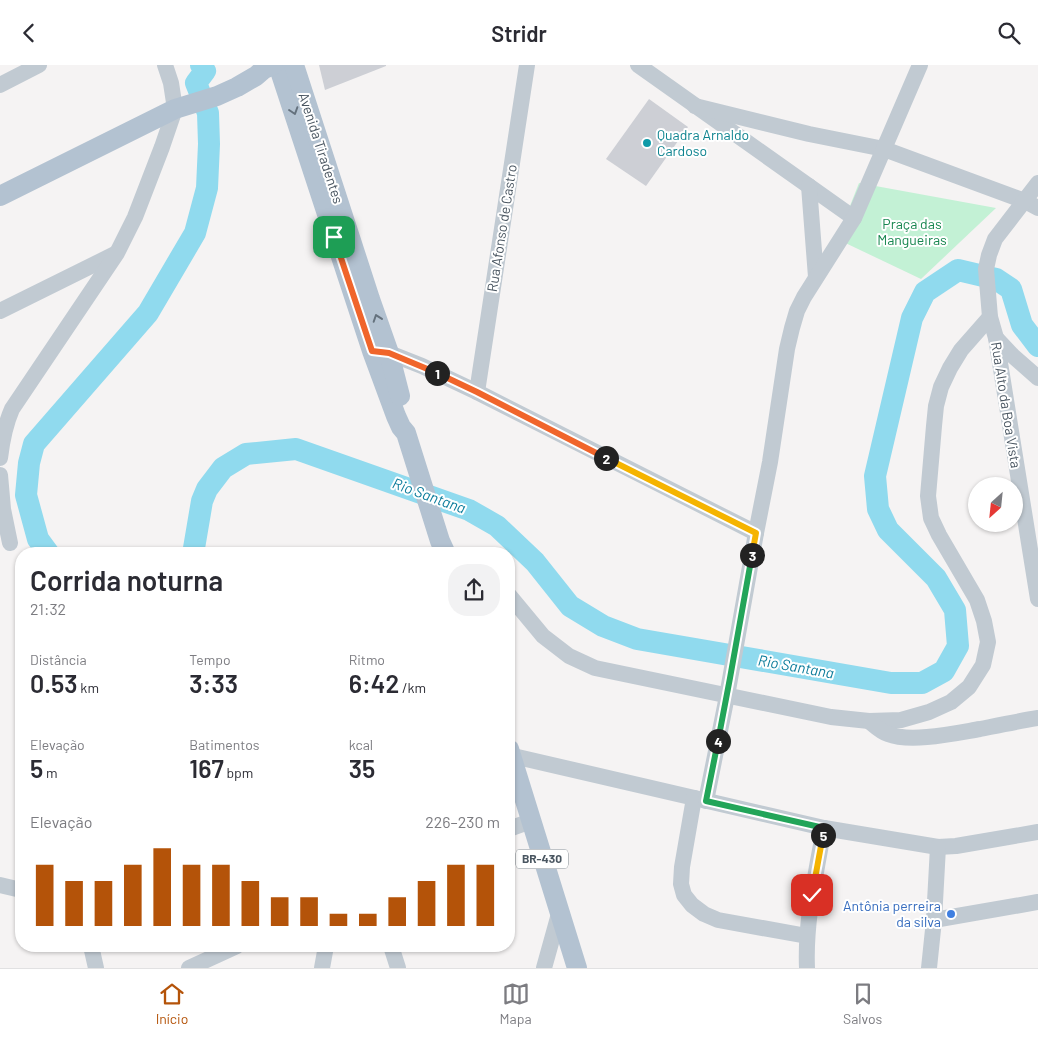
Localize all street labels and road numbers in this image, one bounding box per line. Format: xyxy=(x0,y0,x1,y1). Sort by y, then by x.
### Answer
street label: Avenida Tiradentes xyxy=(295,90,348,206)
street label: Rua Afonso de Castro xyxy=(483,163,520,293)
street label: Rua Alto da Boa Vista xyxy=(988,340,1025,469)
road number: BR-430 xyxy=(516,849,568,869)

